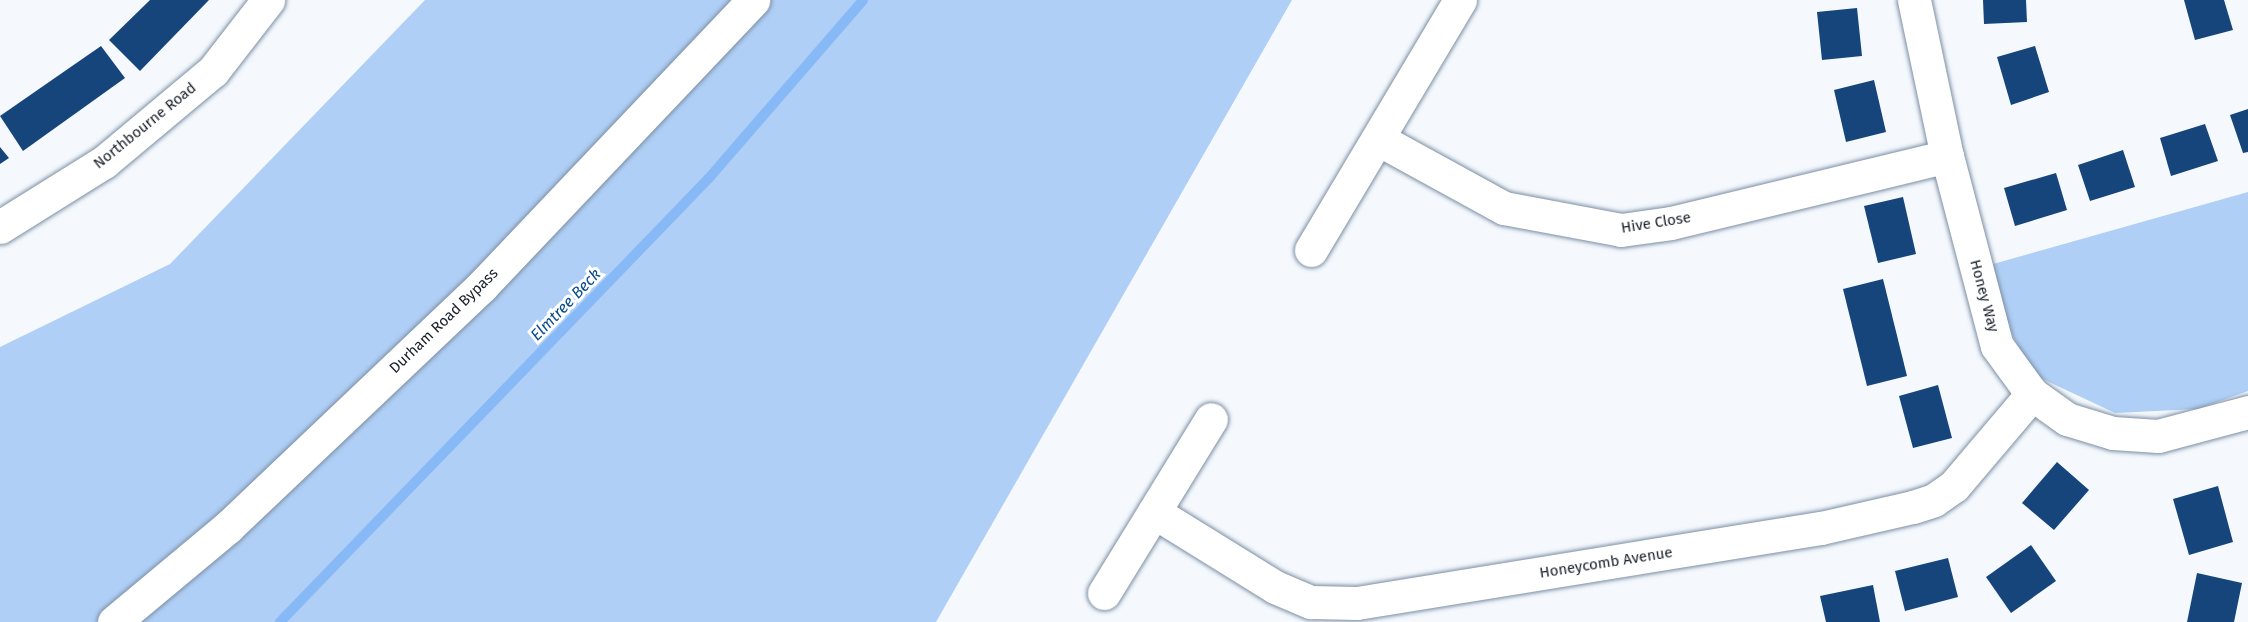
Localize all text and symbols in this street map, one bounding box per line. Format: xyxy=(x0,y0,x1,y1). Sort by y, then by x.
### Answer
street label: Northbourne Road xyxy=(90,79,200,173)
street label: Hive Close xyxy=(1620,209,1692,237)
street label: Honey Way xyxy=(1966,258,2002,334)
street label: Durham Road Bypass xyxy=(386,265,502,377)
water label: Elmtree Beck xyxy=(527,265,605,345)
street label: Honeycomb Avenue xyxy=(1538,544,1674,582)

